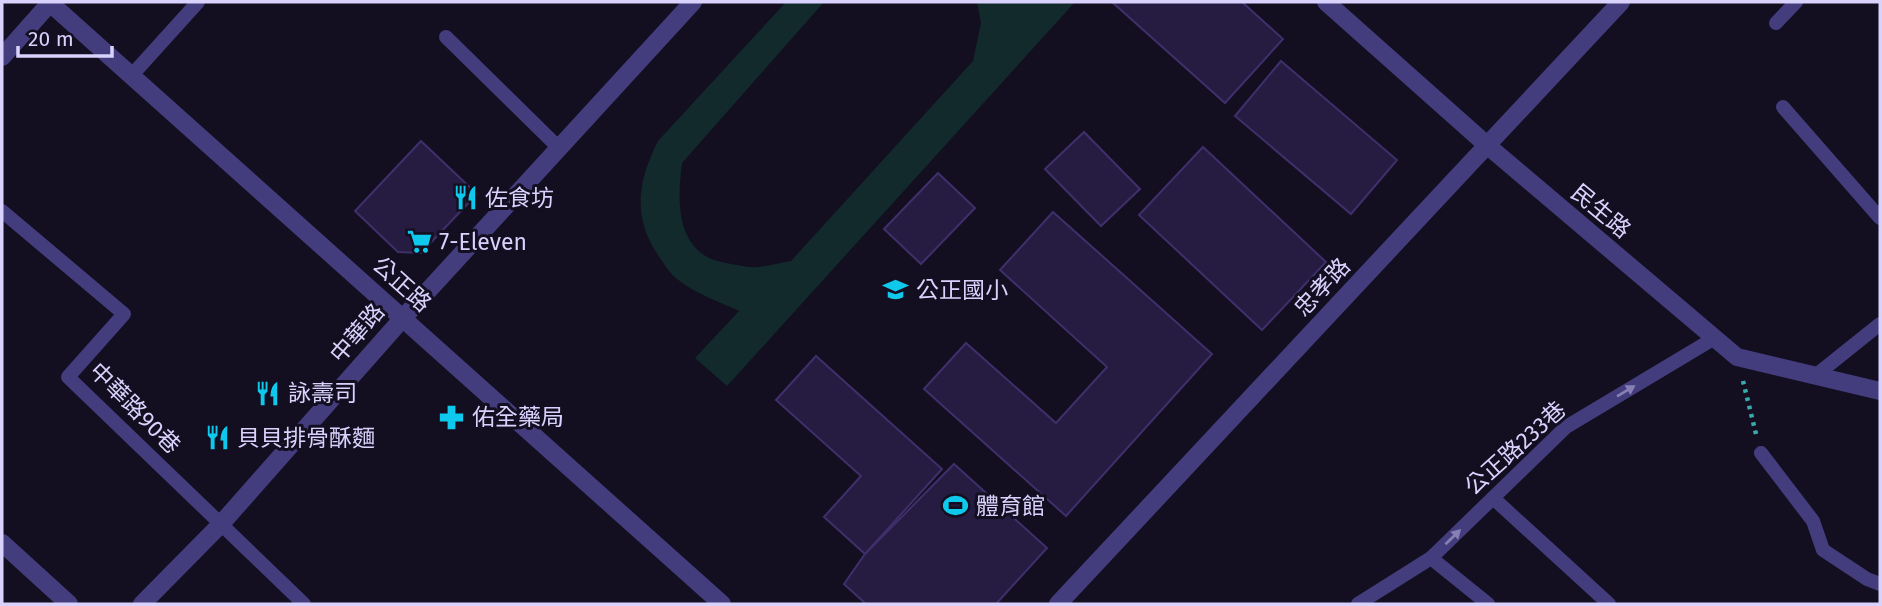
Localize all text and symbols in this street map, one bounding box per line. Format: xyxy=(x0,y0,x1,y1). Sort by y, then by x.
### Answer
scale bar xyxy=(18,14,112,58)
text: 20 m xyxy=(28,26,74,52)
street label: 民生路 xyxy=(1566,178,1636,244)
restaurant icon: 佐食坊 xyxy=(451,184,479,212)
place label: 佐食坊 xyxy=(485,184,554,212)
supermarket icon: 7-Eleven xyxy=(405,228,433,256)
place label: 7-Eleven xyxy=(439,228,527,256)
street label: 公正路 xyxy=(367,251,437,317)
street label: 忠孝路 xyxy=(1288,252,1356,322)
school or university icon: 公正國小 xyxy=(882,276,910,304)
place label: 公正國小 xyxy=(916,276,1008,304)
street label: 中華路 xyxy=(324,298,390,368)
street label: 中華路90巷 xyxy=(84,357,186,459)
restaurant icon: 詠壽司 xyxy=(254,379,282,407)
place label: 詠壽司 xyxy=(288,379,357,407)
one-way arrow xyxy=(1616,385,1635,397)
street label: 公正路233巷 xyxy=(1459,395,1571,501)
pharmacy icon: 佑全藥局 xyxy=(438,403,466,431)
place label: 佑全藥局 xyxy=(472,403,564,431)
restaurant icon: 貝貝排骨酥麵 xyxy=(203,424,231,452)
place label: 貝貝排骨酥麵 xyxy=(237,424,375,452)
sports icon: 體育館 xyxy=(942,492,970,520)
place label: 體育館 xyxy=(976,492,1045,520)
one-way arrow xyxy=(1444,529,1461,545)

